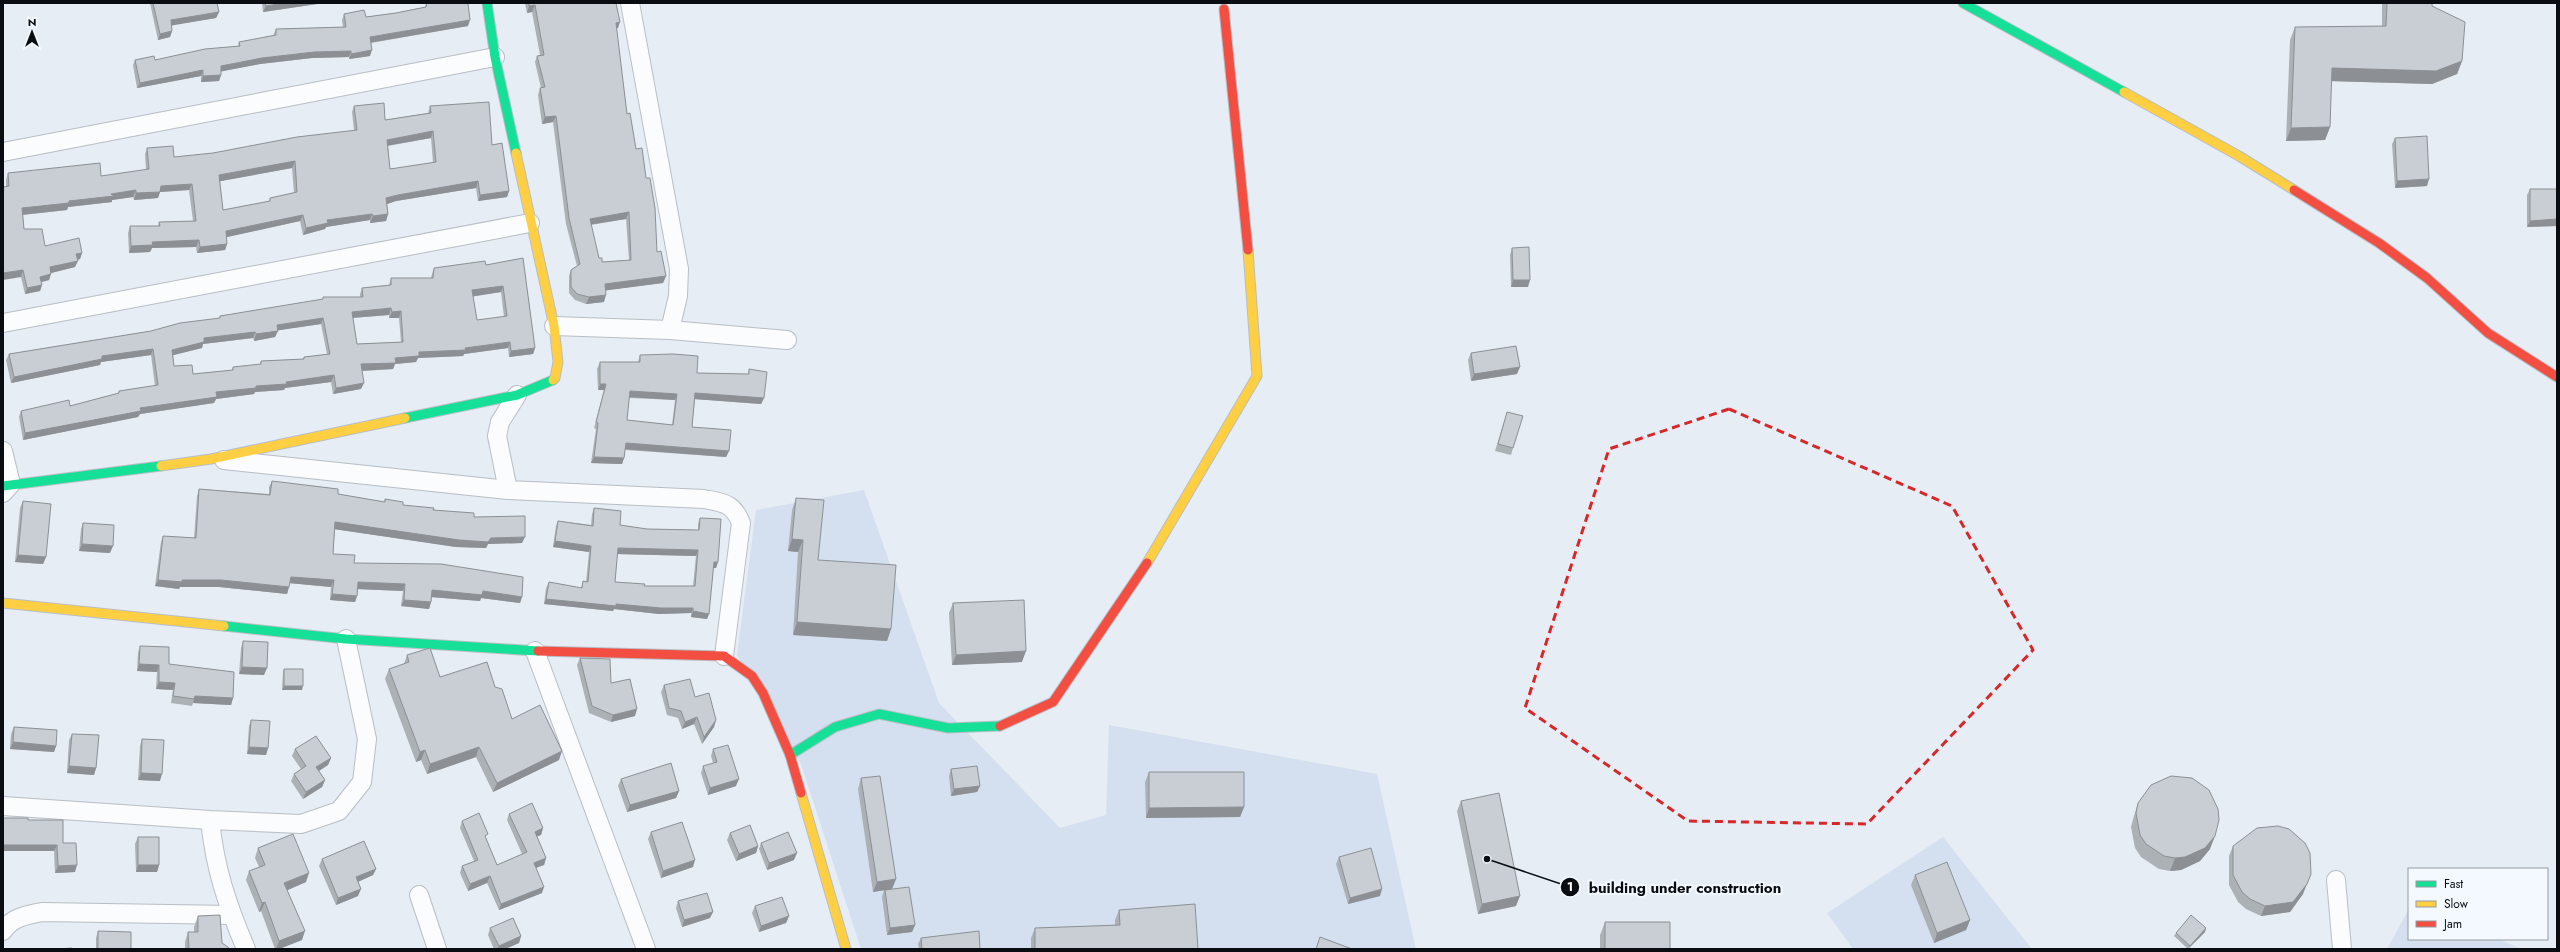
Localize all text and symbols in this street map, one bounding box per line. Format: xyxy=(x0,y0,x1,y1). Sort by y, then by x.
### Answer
north arrow xyxy=(12,12,52,52)
text: N xyxy=(28,14,36,30)
legend xyxy=(2408,868,2548,940)
callout: building under construction xyxy=(1560,874,1789,901)
text: Fast xyxy=(2444,875,2463,893)
text: building under construction xyxy=(1589,877,1781,899)
text: 1 xyxy=(1567,878,1573,896)
text: Slow xyxy=(2444,895,2469,913)
text: Jam xyxy=(2442,915,2462,933)

